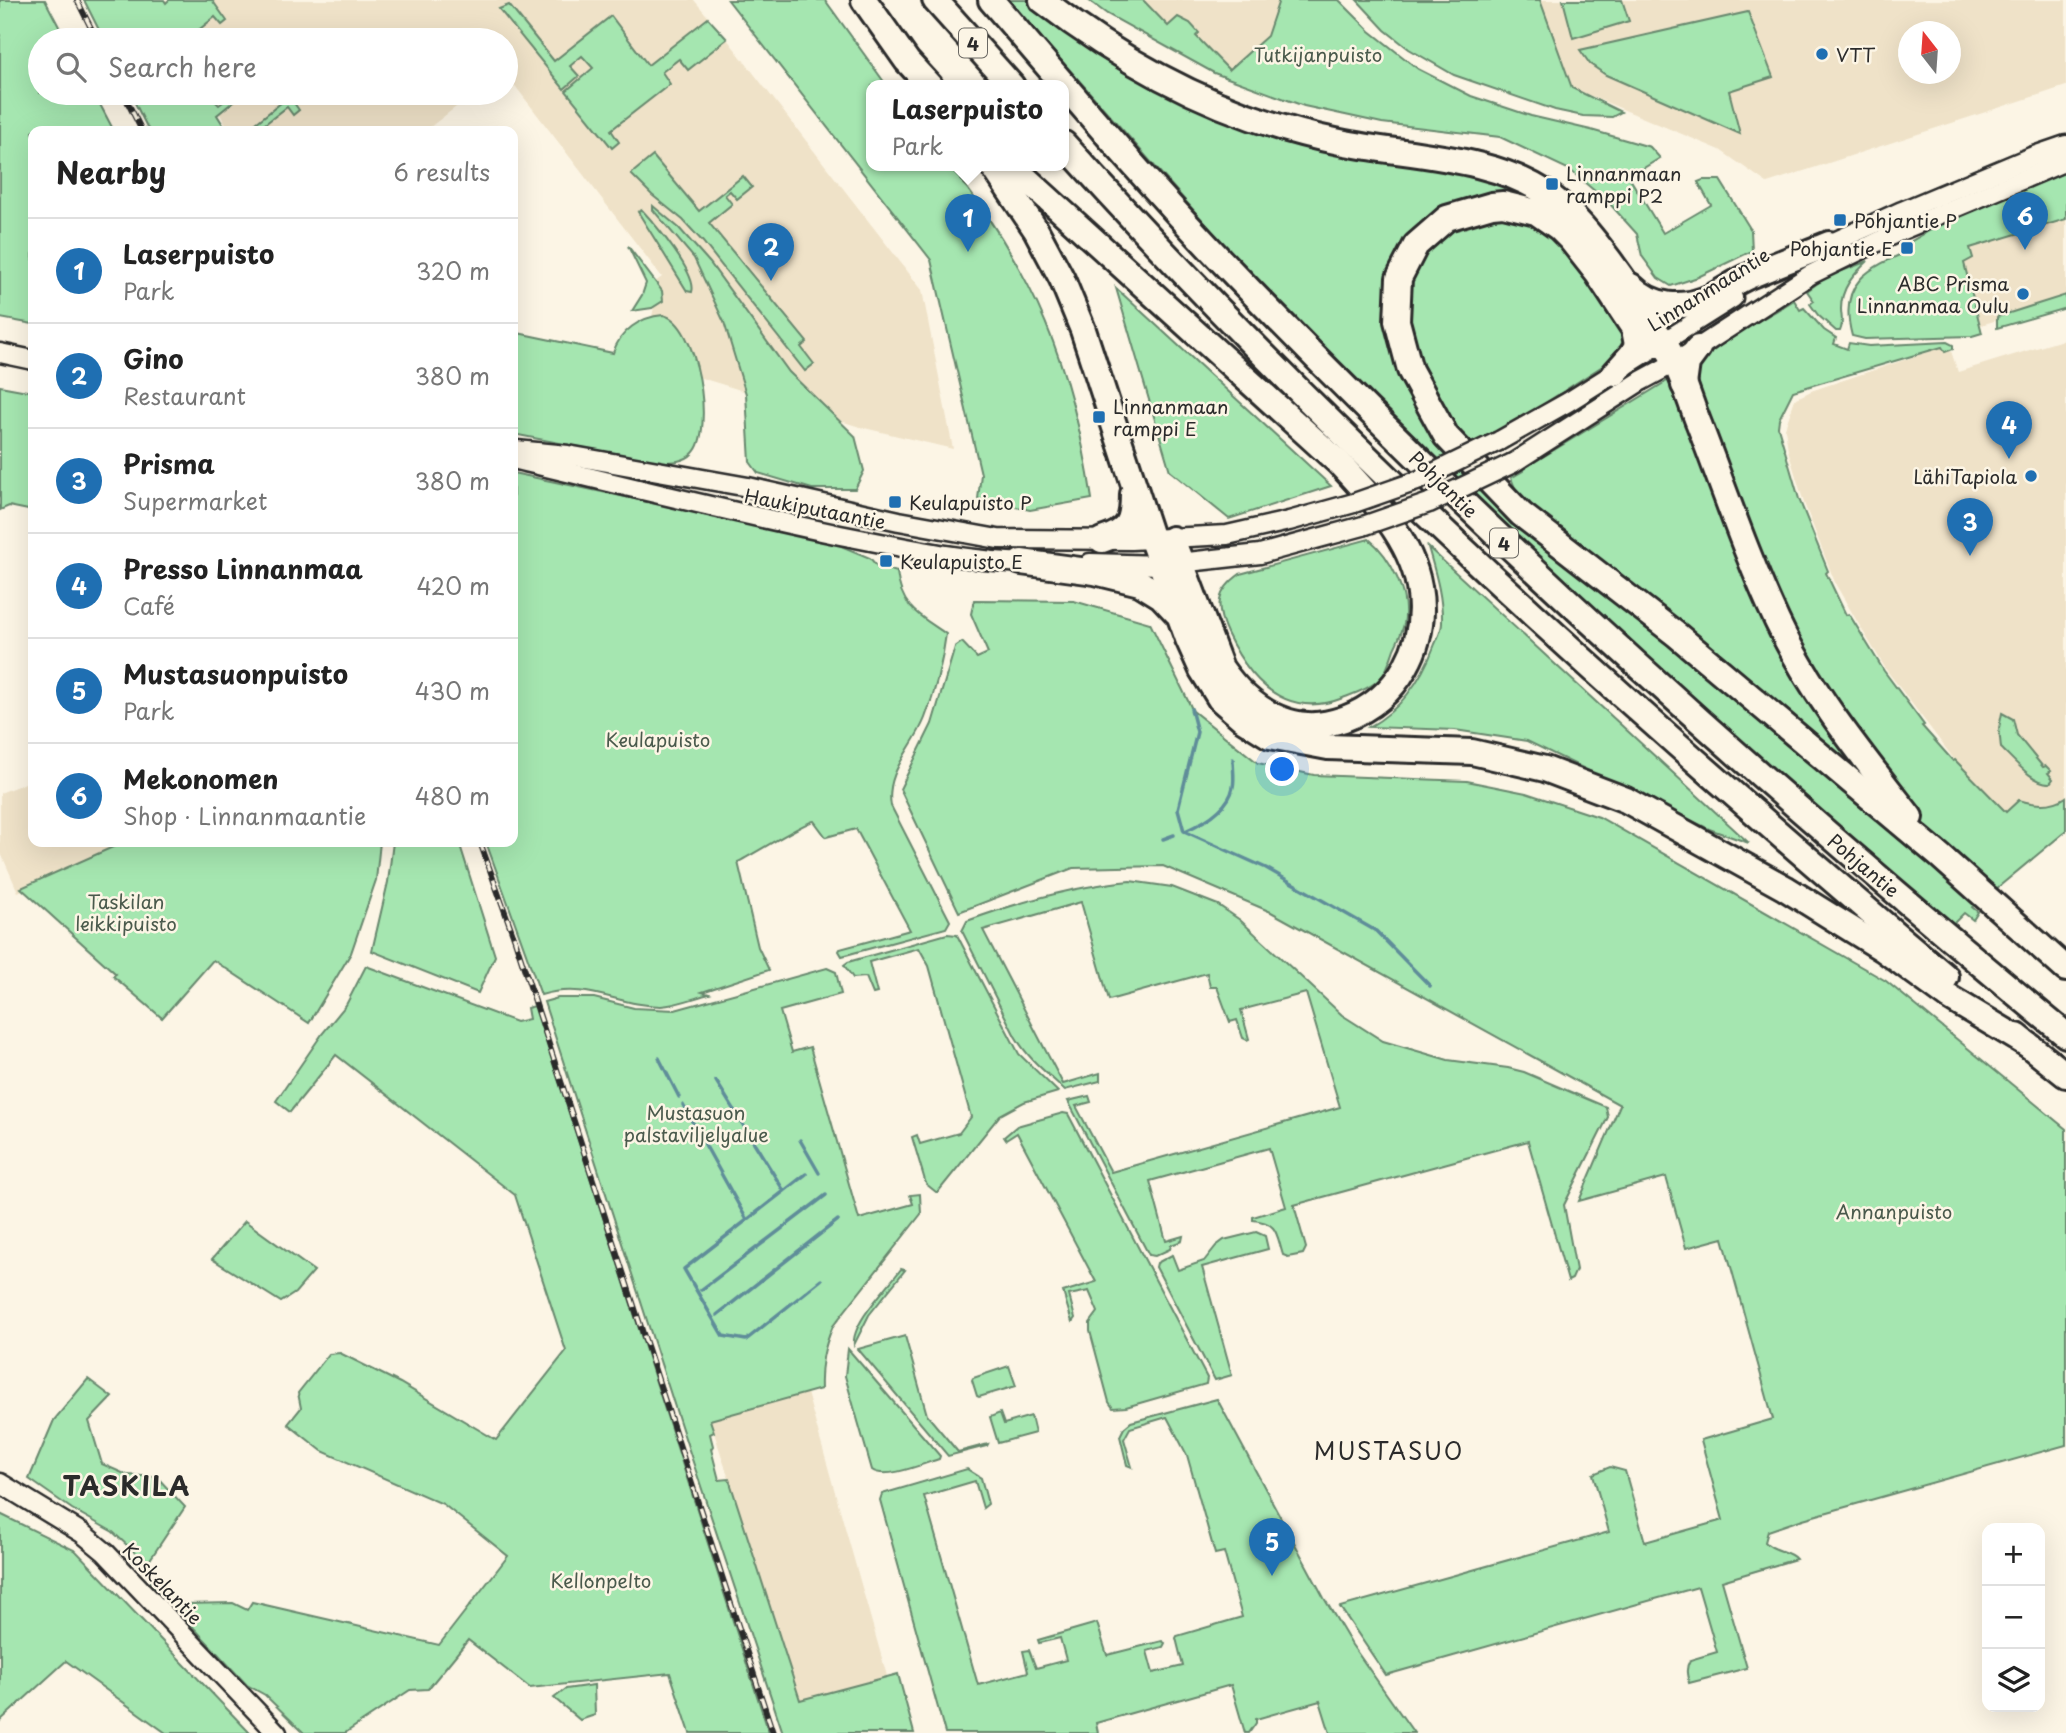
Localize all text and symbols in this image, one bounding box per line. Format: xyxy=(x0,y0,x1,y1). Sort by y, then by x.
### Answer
north arrow xyxy=(1898,21,1961,84)
search box xyxy=(28,28,518,105)
road number: 4 xyxy=(959,28,987,58)
park label: Tutkijanpuisto xyxy=(1254,40,1382,68)
place label: VTT xyxy=(1836,40,1875,68)
marker: VTT xyxy=(1814,46,1830,62)
text: Search here xyxy=(108,47,257,86)
icon: search xyxy=(52,48,90,86)
popup xyxy=(866,80,1069,171)
text: Laserpuisto xyxy=(892,89,1043,128)
text: Park xyxy=(892,128,943,163)
text: Nearby xyxy=(56,149,166,194)
text: 6 results xyxy=(394,154,490,189)
place label: Linnanmaan ramppi P2 xyxy=(1566,159,1681,209)
marker: Linnanmaan ramppi P2 xyxy=(1544,176,1560,192)
pin: 6 xyxy=(2002,192,2048,250)
pin: 1 xyxy=(945,194,991,252)
place label: Pohjantie P xyxy=(1854,206,1957,234)
marker: Pohjantie P xyxy=(1832,212,1848,228)
pin: 2 xyxy=(748,223,794,281)
text: Laserpuisto xyxy=(123,234,274,273)
place label: Pohjantie E xyxy=(1790,234,1893,262)
street label: Linnanmaantie xyxy=(1642,240,1774,338)
marker: Pohjantie E xyxy=(1899,240,1915,256)
text: 1 xyxy=(74,253,85,288)
text: 320 m xyxy=(416,253,490,288)
place label: ABC Prisma Linnanmaa Oulu xyxy=(1857,269,2009,319)
text: Park xyxy=(123,273,174,308)
marker: ABC Prisma Linnanmaa Oulu xyxy=(2015,286,2031,302)
text: Gino xyxy=(123,339,184,378)
text: 2 xyxy=(71,358,87,393)
text: 380 m xyxy=(415,358,490,393)
text: Restaurant xyxy=(123,378,246,413)
place label: Linnanmaan ramppi E xyxy=(1113,392,1228,442)
pin: 4 xyxy=(1986,401,2032,459)
marker: Linnanmaan ramppi E xyxy=(1091,409,1107,425)
text: Prisma xyxy=(123,444,215,483)
street label: Pohjantie xyxy=(1403,444,1485,524)
place label: LähiTapiola xyxy=(1913,462,2017,490)
text: 3 xyxy=(71,463,87,498)
text: 380 m xyxy=(415,463,490,498)
marker: LähiTapiola xyxy=(2023,468,2039,484)
street label: Haukiputaantie xyxy=(742,481,888,535)
text: Supermarket xyxy=(123,483,267,518)
place label: Keulapuisto P xyxy=(909,488,1032,516)
marker: Keulapuisto P xyxy=(887,494,903,510)
pin: 3 xyxy=(1947,498,1993,556)
road number: 4 xyxy=(1490,528,1518,558)
place label: Keulapuisto E xyxy=(900,547,1023,575)
text: Presso Linnanmaa xyxy=(123,549,363,588)
marker: Keulapuisto E xyxy=(878,553,894,569)
text: 4 xyxy=(71,568,87,603)
text: 420 m xyxy=(416,568,490,603)
text: Café xyxy=(123,588,175,623)
text: Mustasuonpuisto xyxy=(123,654,348,693)
text: 5 xyxy=(72,673,86,708)
text: 430 m xyxy=(415,673,490,708)
text: Park xyxy=(123,693,174,728)
park label: Keulapuisto xyxy=(606,725,710,753)
your location xyxy=(1265,752,1299,786)
text: Mekonomen xyxy=(123,759,278,798)
text: 6 xyxy=(71,778,87,813)
text: 480 m xyxy=(415,778,490,813)
text: Shop · Linnanmaantie xyxy=(123,798,366,833)
street label: Pohjantie xyxy=(1822,827,1906,903)
park label: Taskilan leikkipuisto xyxy=(75,887,177,937)
park label: Mustasuon palstaviljelyalue xyxy=(623,1098,769,1148)
park label: Annanpuisto xyxy=(1836,1197,1952,1225)
district label: MUSTASUO xyxy=(1314,1433,1464,1468)
district label: TASKILA xyxy=(62,1466,192,1505)
pin: 5 xyxy=(1249,1518,1295,1576)
map controls xyxy=(1982,1523,2045,1712)
button: + xyxy=(1982,1523,2045,1586)
street label: Koskelantie xyxy=(117,1536,209,1630)
park label: Kellonpelto xyxy=(551,1566,651,1594)
button: − xyxy=(1982,1586,2045,1649)
button: layers xyxy=(1982,1649,2045,1712)

